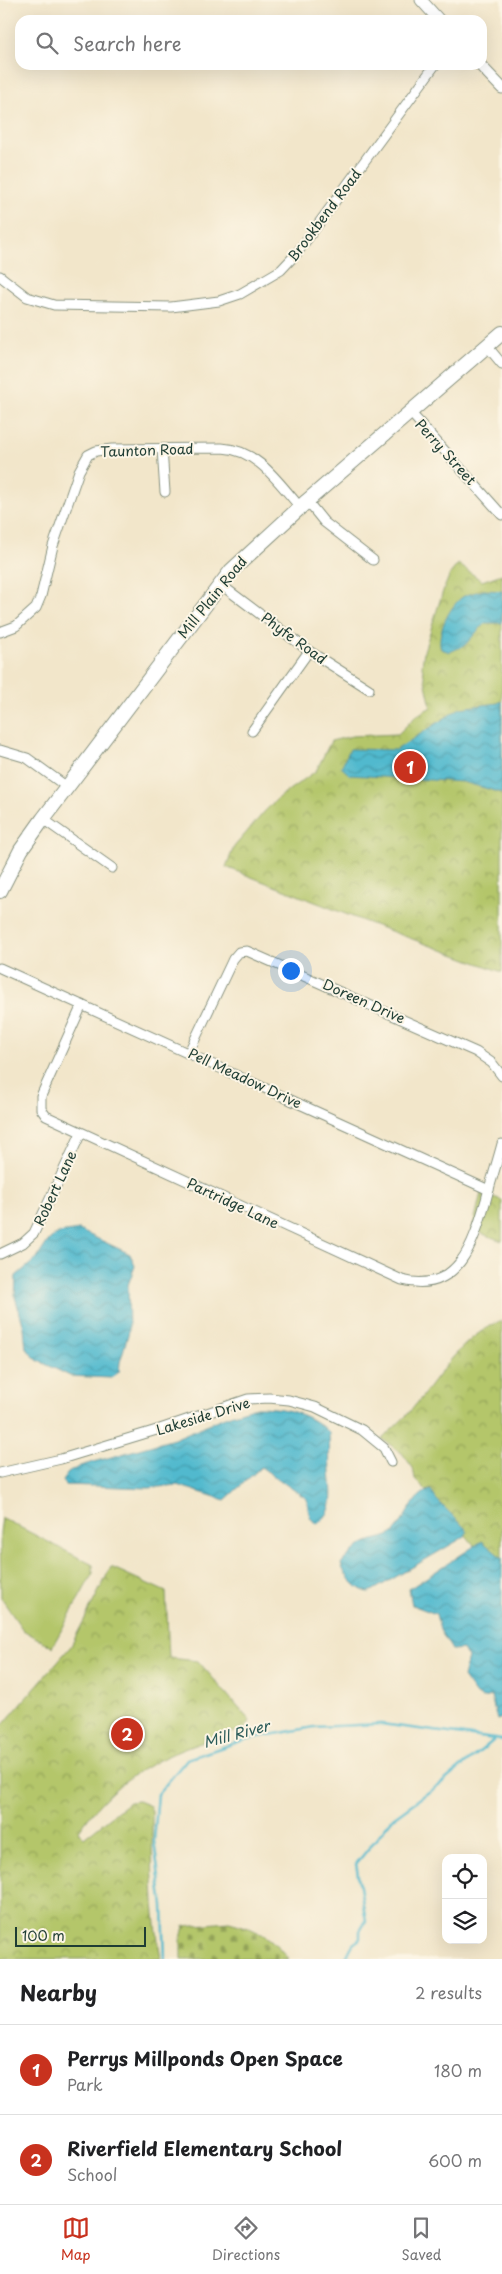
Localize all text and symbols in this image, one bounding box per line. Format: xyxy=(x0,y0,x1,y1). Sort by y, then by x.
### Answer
search box xyxy=(15,15,487,70)
icon: search xyxy=(33,29,61,57)
text: Search here xyxy=(73,29,182,57)
street label: Brookbend Road xyxy=(282,164,366,266)
street label: Perry Street xyxy=(411,414,482,490)
street label: Taunton Road xyxy=(100,438,194,462)
street label: Mill Plain Road xyxy=(172,551,252,643)
street label: Phyfe Road xyxy=(257,607,331,669)
pin: 1 xyxy=(394,748,426,786)
your location xyxy=(278,958,304,984)
street label: Doreen Drive xyxy=(319,973,409,1029)
street label: Pell Meadow Drive xyxy=(185,1042,305,1114)
street label: Robert Lane xyxy=(28,1147,82,1229)
street label: Partridge Lane xyxy=(183,1172,283,1234)
street label: Lakeside Drive xyxy=(154,1392,253,1440)
water label: Mill River xyxy=(200,1713,274,1753)
pin: 2 xyxy=(111,1715,143,1753)
map controls xyxy=(442,1854,487,1944)
button: locate xyxy=(442,1854,487,1899)
button: layers xyxy=(442,1899,487,1944)
scale bar xyxy=(15,1924,146,1947)
text: 100 m xyxy=(22,1925,65,1946)
text: Nearby xyxy=(20,1976,97,2008)
text: 2 results xyxy=(415,1980,482,2004)
text: Perrys Millponds Open Space xyxy=(67,2044,343,2072)
text: 1 xyxy=(32,2058,40,2082)
text: 180 m xyxy=(434,2058,482,2082)
text: Park xyxy=(67,2072,103,2096)
text: Riverfield Elementary School xyxy=(67,2134,342,2162)
text: 2 xyxy=(30,2148,42,2172)
text: 600 m xyxy=(428,2148,482,2172)
text: School xyxy=(67,2162,117,2186)
tab: Map xyxy=(61,2214,91,2265)
tab: Directions xyxy=(212,2214,280,2265)
tab: Saved xyxy=(402,2214,441,2265)

